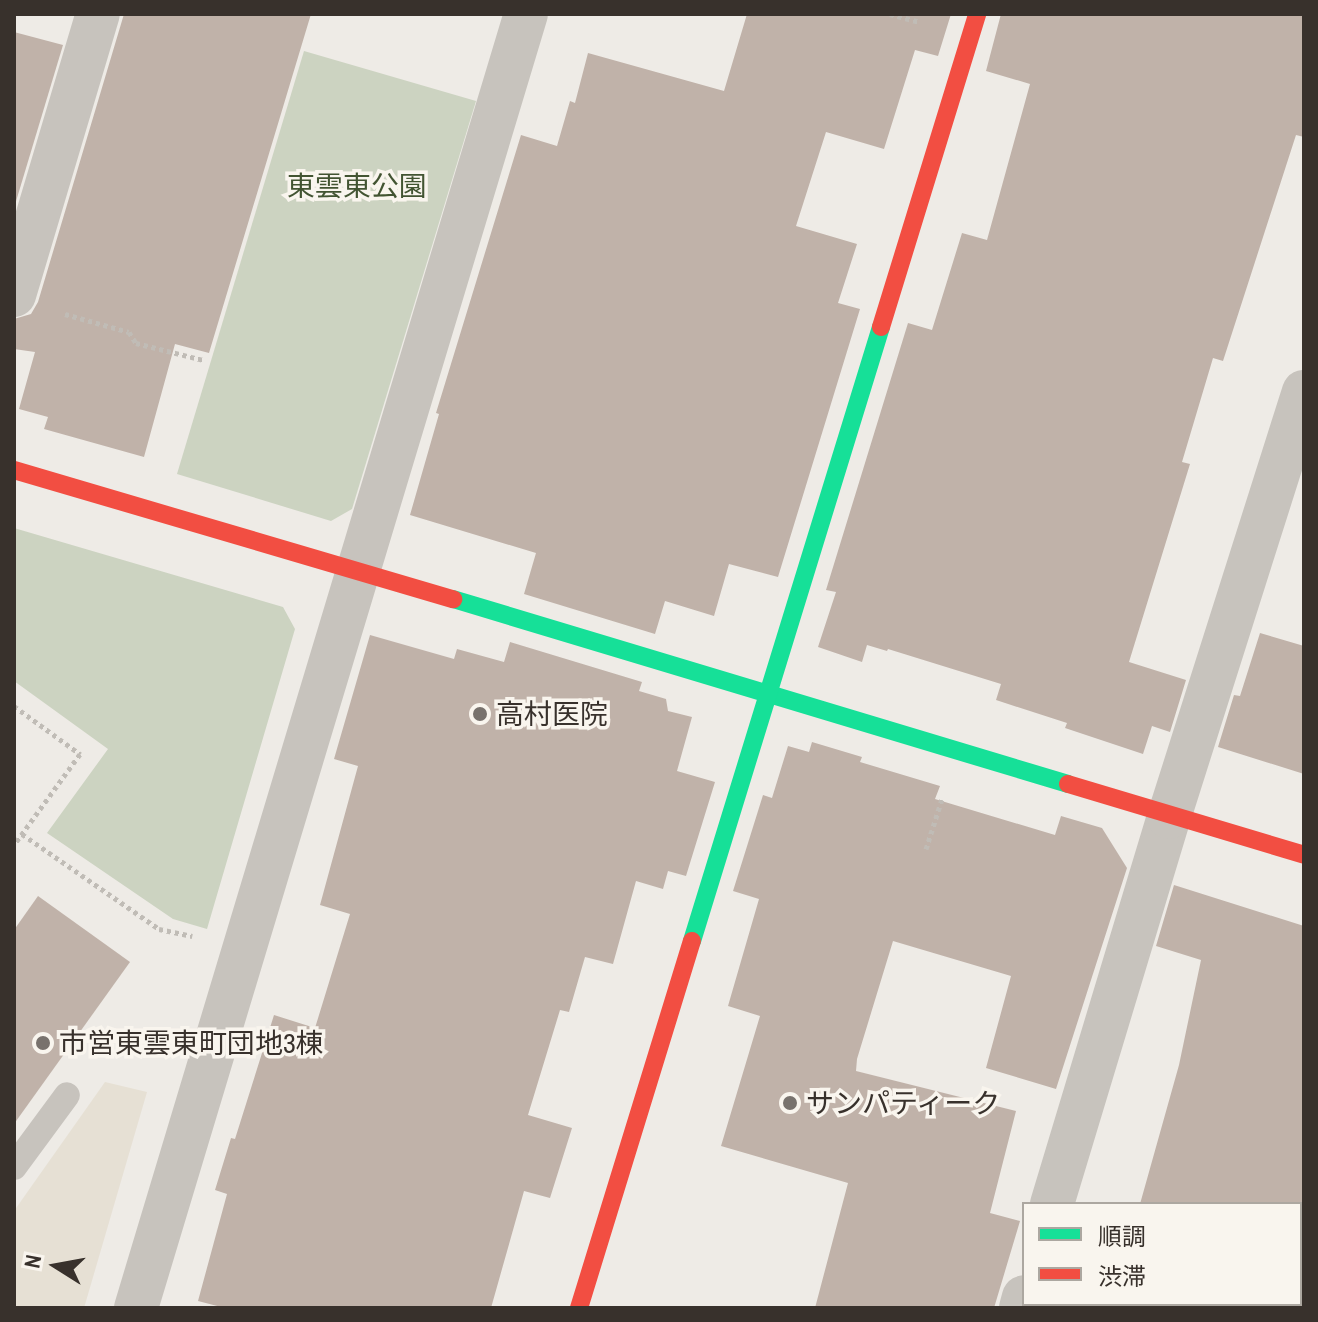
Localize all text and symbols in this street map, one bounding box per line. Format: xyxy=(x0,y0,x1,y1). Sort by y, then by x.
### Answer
park label: 東雲東公園 xyxy=(287,169,427,203)
place label: 高村医院 xyxy=(496,697,608,731)
marker: 高村医院 xyxy=(471,705,489,723)
place label: 市営東雲東町団地3棟 xyxy=(59,1026,324,1060)
marker: 市営東雲東町団地3棟 xyxy=(34,1034,52,1052)
place label: サンパティーク xyxy=(806,1086,1002,1120)
marker: サンパティーク xyxy=(781,1094,799,1112)
legend xyxy=(1022,1202,1302,1306)
text: 順調 xyxy=(1098,1220,1146,1252)
north arrow xyxy=(16,1226,96,1306)
text: N xyxy=(16,1252,48,1271)
text: 渋滞 xyxy=(1098,1260,1146,1292)

